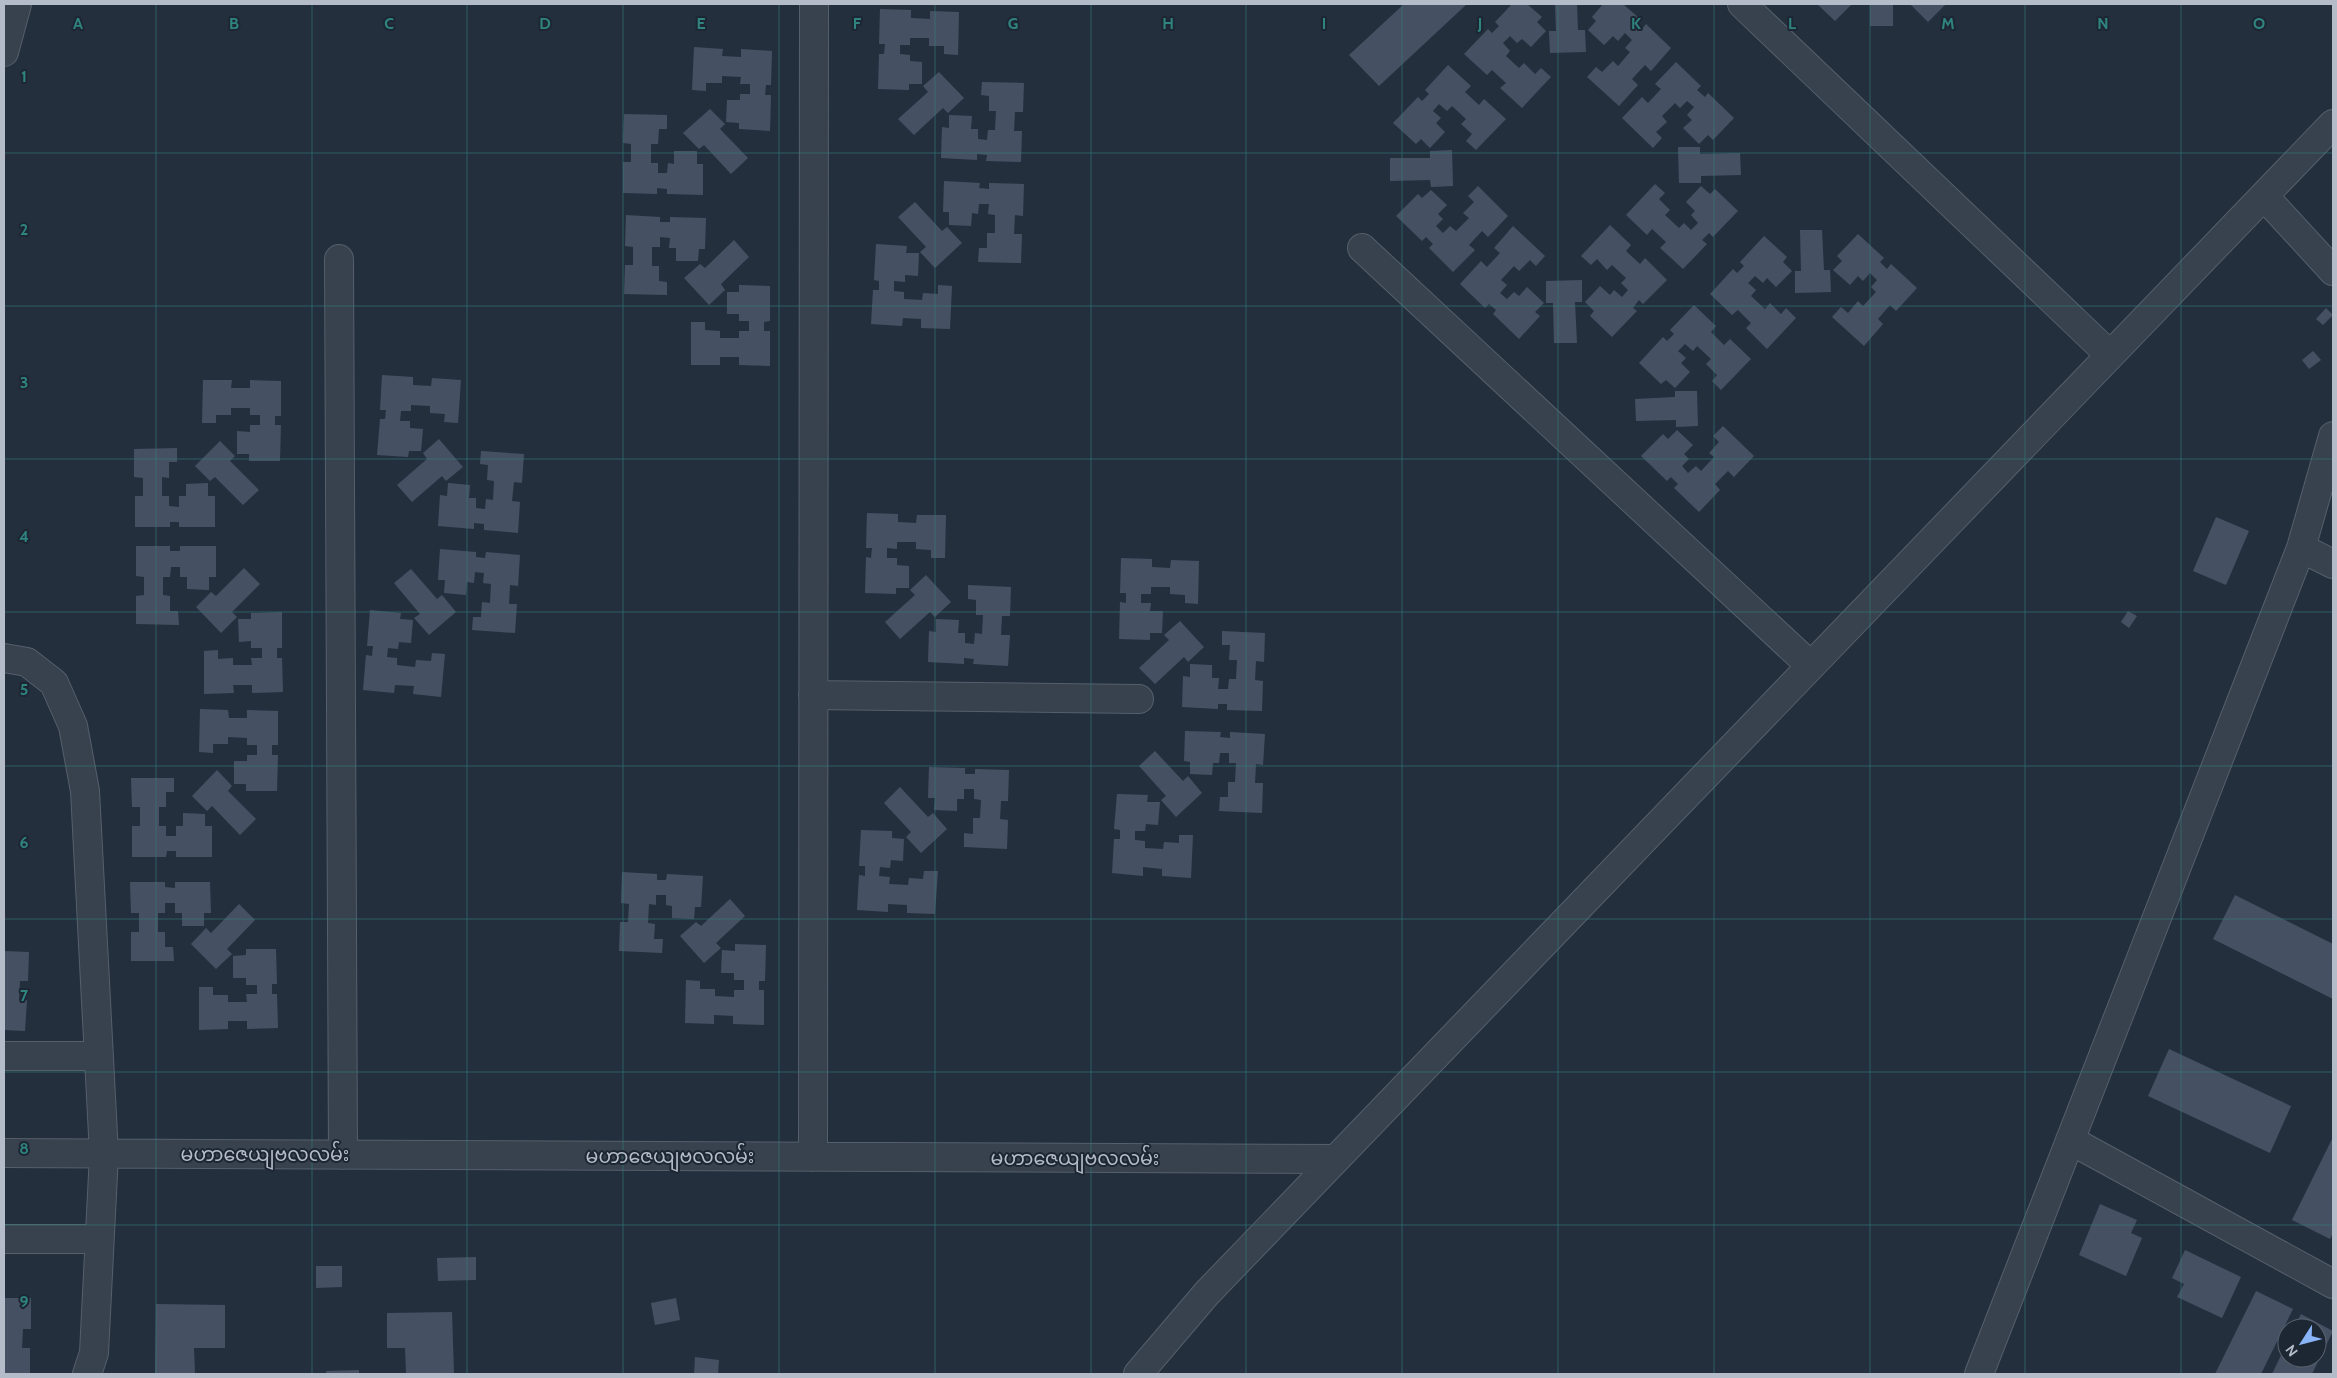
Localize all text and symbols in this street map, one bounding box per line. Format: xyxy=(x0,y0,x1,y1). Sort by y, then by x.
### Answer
text: A xyxy=(73,14,83,33)
text: B xyxy=(229,14,239,33)
text: C xyxy=(384,14,394,33)
text: D xyxy=(539,14,551,33)
text: E xyxy=(696,14,706,33)
text: F xyxy=(853,14,862,33)
text: G xyxy=(1008,14,1018,33)
text: H xyxy=(1162,14,1174,33)
text: I xyxy=(1322,14,1326,33)
text: J xyxy=(1477,14,1482,33)
text: K xyxy=(1631,14,1641,33)
text: L xyxy=(1788,14,1796,33)
text: M xyxy=(1941,14,1955,33)
text: N xyxy=(2097,14,2109,33)
text: O xyxy=(2253,14,2265,33)
text: 1 xyxy=(21,67,27,86)
text: 2 xyxy=(20,220,28,239)
text: 3 xyxy=(20,373,28,392)
text: 4 xyxy=(19,527,29,546)
text: 5 xyxy=(20,680,28,699)
text: 6 xyxy=(20,833,29,852)
text: 7 xyxy=(20,986,29,1005)
text: 8 xyxy=(19,1139,29,1158)
street label: မဟာဇေယျဗလလမ်း xyxy=(181,1140,349,1170)
street label: မဟာဇေယျဗလလမ်း xyxy=(586,1142,754,1172)
street label: မဟာဇေယျဗလလမ်း xyxy=(991,1144,1159,1174)
text: 9 xyxy=(20,1292,29,1311)
north arrow xyxy=(2277,1318,2327,1368)
text: N xyxy=(2281,1341,2302,1360)

